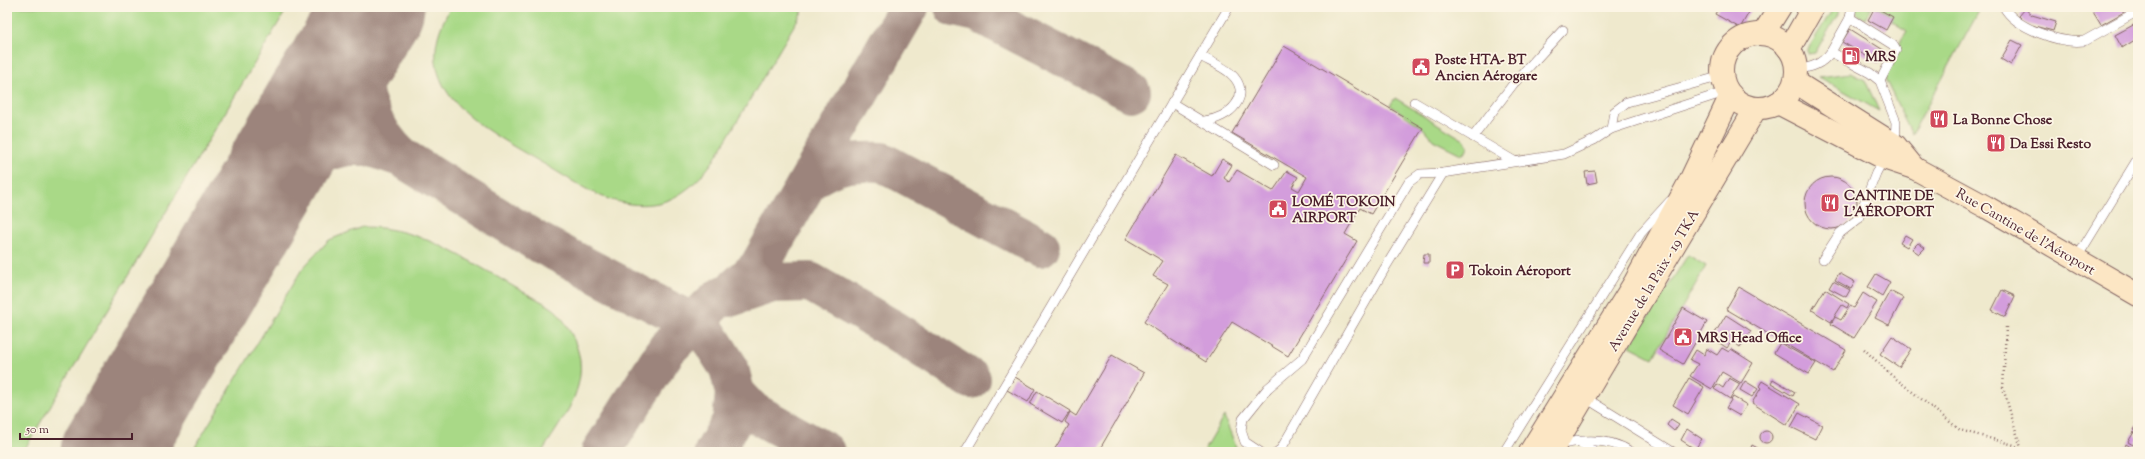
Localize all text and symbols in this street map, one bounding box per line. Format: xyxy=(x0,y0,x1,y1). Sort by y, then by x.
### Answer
fuel station icon: MRS xyxy=(1840,45,1862,67)
place label: MRS xyxy=(1865,48,1896,68)
place label: Poste HTA- BT Ancien Aérogare xyxy=(1435,51,1538,87)
public building icon: Poste HTA- BT Ancien Aérogare xyxy=(1410,56,1432,78)
restaurant icon: La Bonne Chose xyxy=(1928,108,1950,130)
place label: La Bonne Chose xyxy=(1953,111,2053,131)
restaurant icon: Da Essi Resto xyxy=(1985,132,2007,154)
place label: Da Essi Resto xyxy=(2010,135,2091,155)
street label: Rue Cantine de l'Aéroport xyxy=(1952,185,2099,281)
place label: CANTINE DE L'AÉROPORT xyxy=(1844,187,1934,223)
place label: LOMÉ TOKOIN AIRPORT xyxy=(1292,192,1396,229)
restaurant icon: CANTINE DE L'AÉROPORT xyxy=(1819,192,1841,214)
public building icon: LOMÉ TOKOIN AIRPORT xyxy=(1267,198,1289,220)
street label: Avenue de la Paix - 19 TKA xyxy=(1604,206,1705,356)
parking icon: Tokoin Aéroport xyxy=(1444,259,1466,281)
place label: Tokoin Aéroport xyxy=(1469,262,1571,282)
public building icon: MRS Head Office xyxy=(1672,326,1694,348)
place label: MRS Head Office xyxy=(1697,329,1802,349)
scale bar xyxy=(20,415,132,441)
text: 50 m xyxy=(25,421,49,439)

